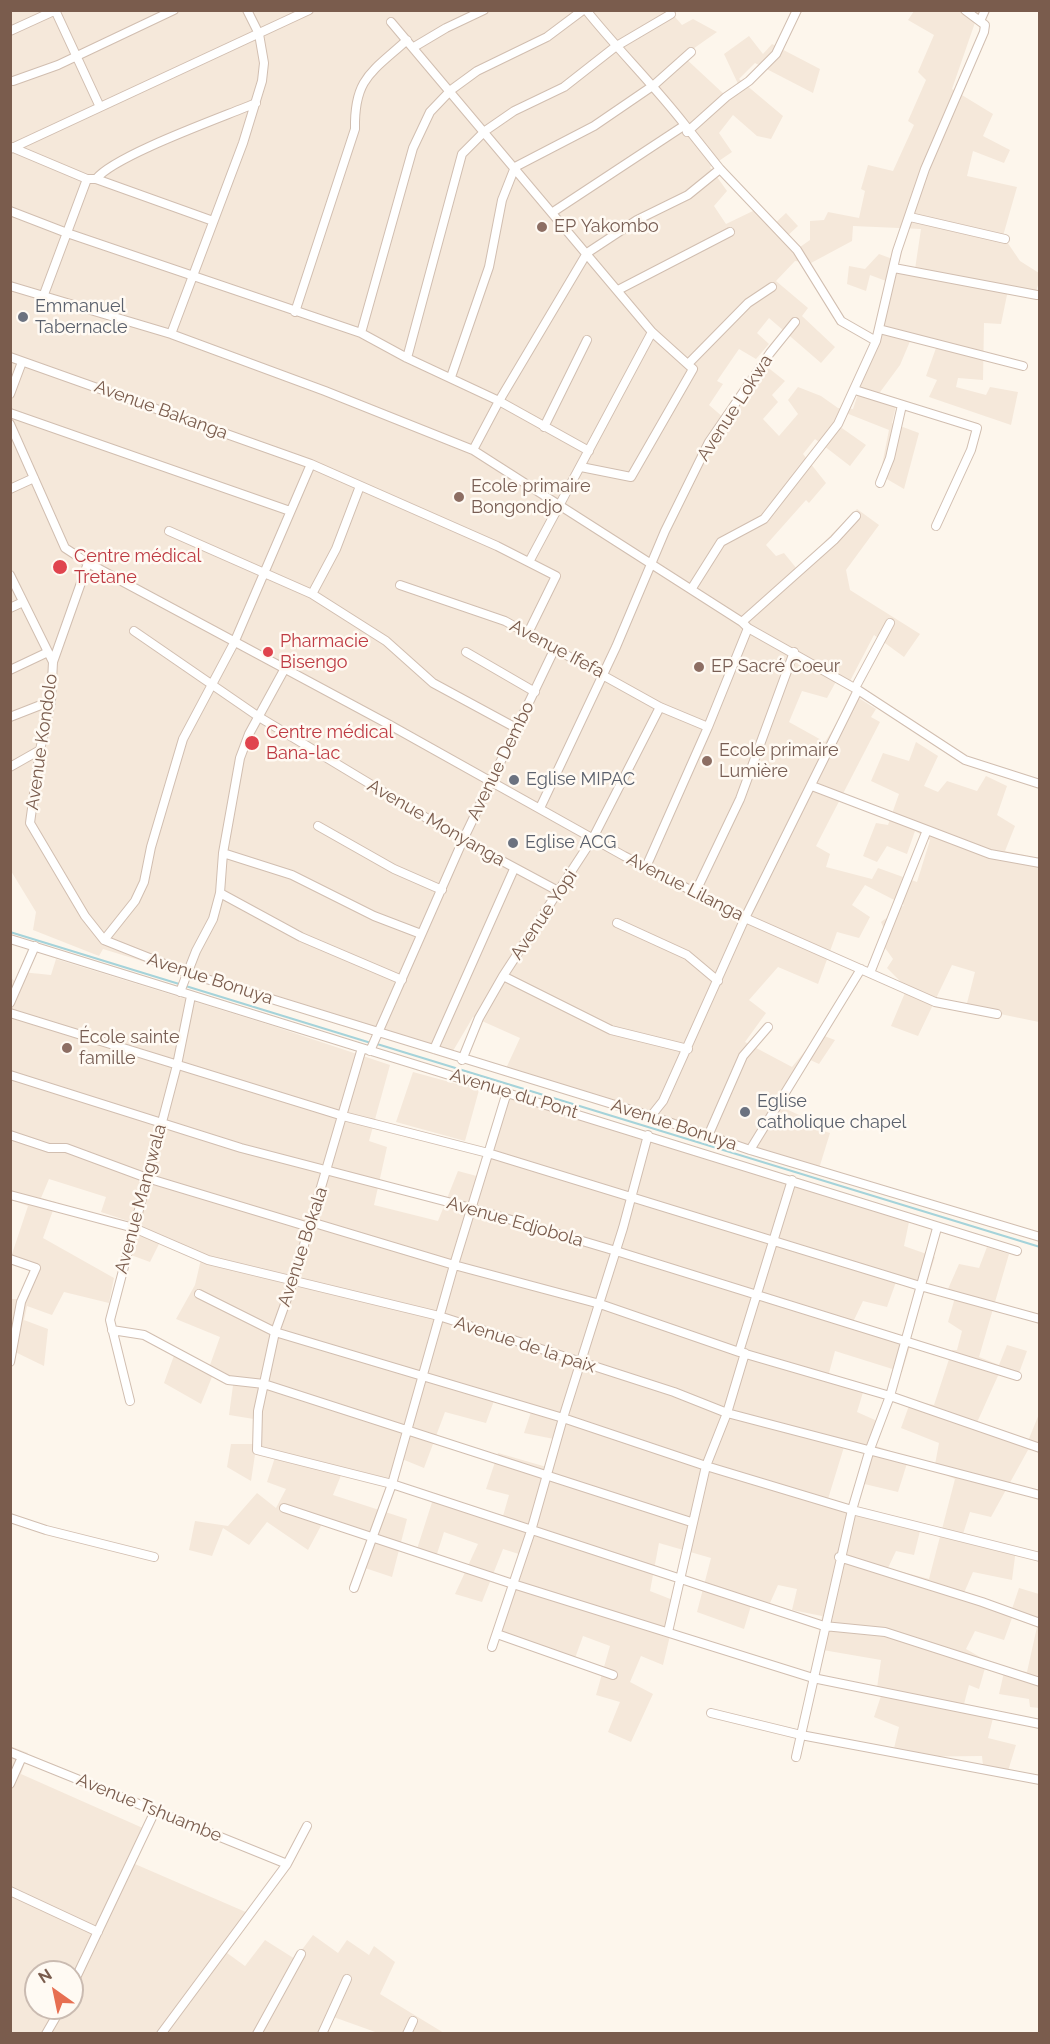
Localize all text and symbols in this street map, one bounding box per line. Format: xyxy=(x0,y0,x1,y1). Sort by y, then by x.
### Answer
place label: EP Yakombo xyxy=(554,216,659,238)
marker: EP Yakombo xyxy=(535,220,549,234)
place label: Emmanuel Tabernacle xyxy=(35,296,128,338)
marker: Emmanuel Tabernacle xyxy=(16,310,30,324)
street label: Avenue Lokwa xyxy=(693,351,777,465)
street label: Avenue Bakanga xyxy=(91,376,231,444)
place label: Ecole primaire Bongondjo xyxy=(471,476,590,518)
marker: Ecole primaire Bongondjo xyxy=(452,490,466,504)
place label: Centre médical Tretane xyxy=(74,546,201,588)
marker: Centre médical Tretane xyxy=(51,558,69,576)
street label: Avenue Ifefa xyxy=(506,615,608,683)
place label: Pharmacie Bisengo xyxy=(280,631,369,674)
marker: Pharmacie Bisengo xyxy=(261,645,275,659)
place label: EP Sacré Coeur xyxy=(711,656,840,678)
marker: EP Sacré Coeur xyxy=(692,660,706,674)
street label: Avenue Kondolo xyxy=(22,672,62,812)
street label: Avenue Dembo xyxy=(463,698,539,824)
place label: Centre médical Bana-lac xyxy=(266,722,393,764)
marker: Centre médical Bana-lac xyxy=(243,734,261,752)
place label: Ecole primaire Lumière xyxy=(719,740,838,783)
marker: Ecole primaire Lumière xyxy=(700,754,714,768)
place label: Eglise MIPAC xyxy=(526,769,635,791)
marker: Eglise MIPAC xyxy=(507,773,521,787)
street label: Avenue Monyanga xyxy=(363,775,509,871)
place label: Eglise ACG xyxy=(525,832,616,854)
marker: Eglise ACG xyxy=(506,836,520,850)
street label: Avenue Lilanga xyxy=(623,848,747,926)
street label: Avenue Yopi xyxy=(506,866,582,964)
street label: Avenue Bonuya xyxy=(144,948,276,1010)
place label: École sainte famille xyxy=(79,1027,180,1070)
marker: École sainte famille xyxy=(60,1041,74,1055)
street label: Avenue du Pont xyxy=(448,1064,580,1124)
place label: Eglise catholique chapel xyxy=(757,1091,906,1134)
street label: Avenue Bonuya xyxy=(608,1094,740,1156)
marker: Eglise catholique chapel xyxy=(738,1105,752,1119)
street label: Avenue Mangwala xyxy=(111,1122,171,1276)
street label: Avenue Bokala xyxy=(273,1184,333,1310)
street label: Avenue Edjobola xyxy=(444,1192,586,1252)
street label: Avenue de la paix xyxy=(452,1312,598,1378)
street label: Avenue Tshuambe xyxy=(73,1769,225,1847)
north arrow xyxy=(24,1960,84,2020)
text: N xyxy=(35,1965,55,1987)

